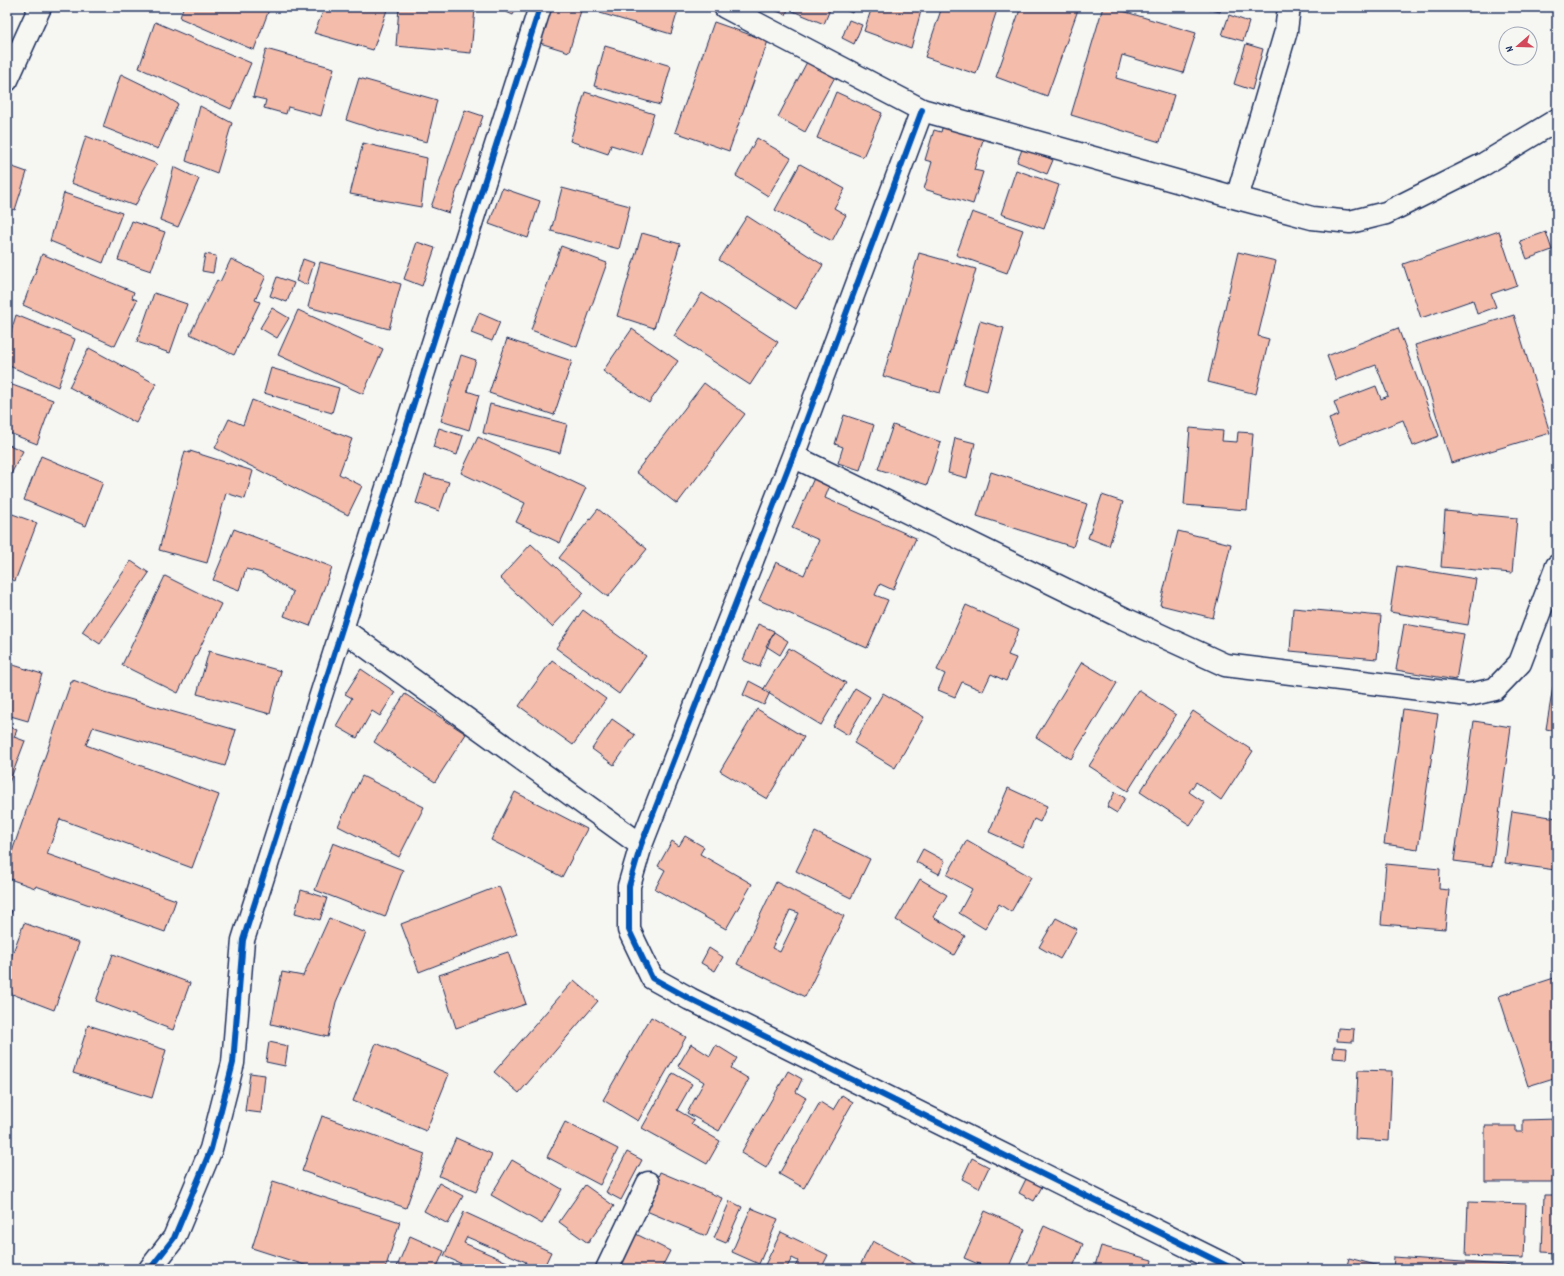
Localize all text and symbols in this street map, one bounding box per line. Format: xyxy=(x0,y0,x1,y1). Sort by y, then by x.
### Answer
north arrow xyxy=(1498,26,1538,66)
text: N xyxy=(1502,43,1519,54)

